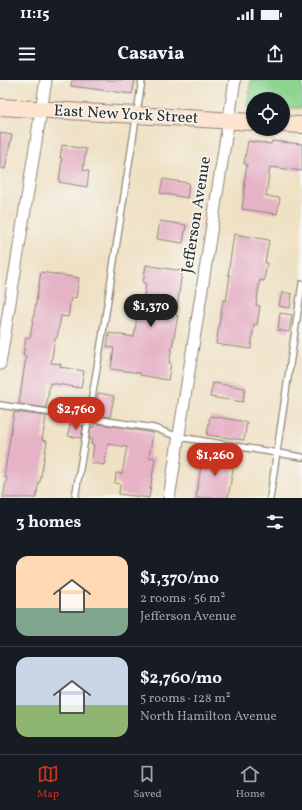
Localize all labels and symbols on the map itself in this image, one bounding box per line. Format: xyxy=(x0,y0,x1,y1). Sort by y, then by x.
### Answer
street label: East New York Street xyxy=(53,100,199,130)
street label: Jefferson Avenue xyxy=(177,155,217,275)
pin: $1,370 xyxy=(118,294,184,328)
pin: $2,760 xyxy=(43,397,109,431)
pin: $1,260 xyxy=(182,443,248,477)

